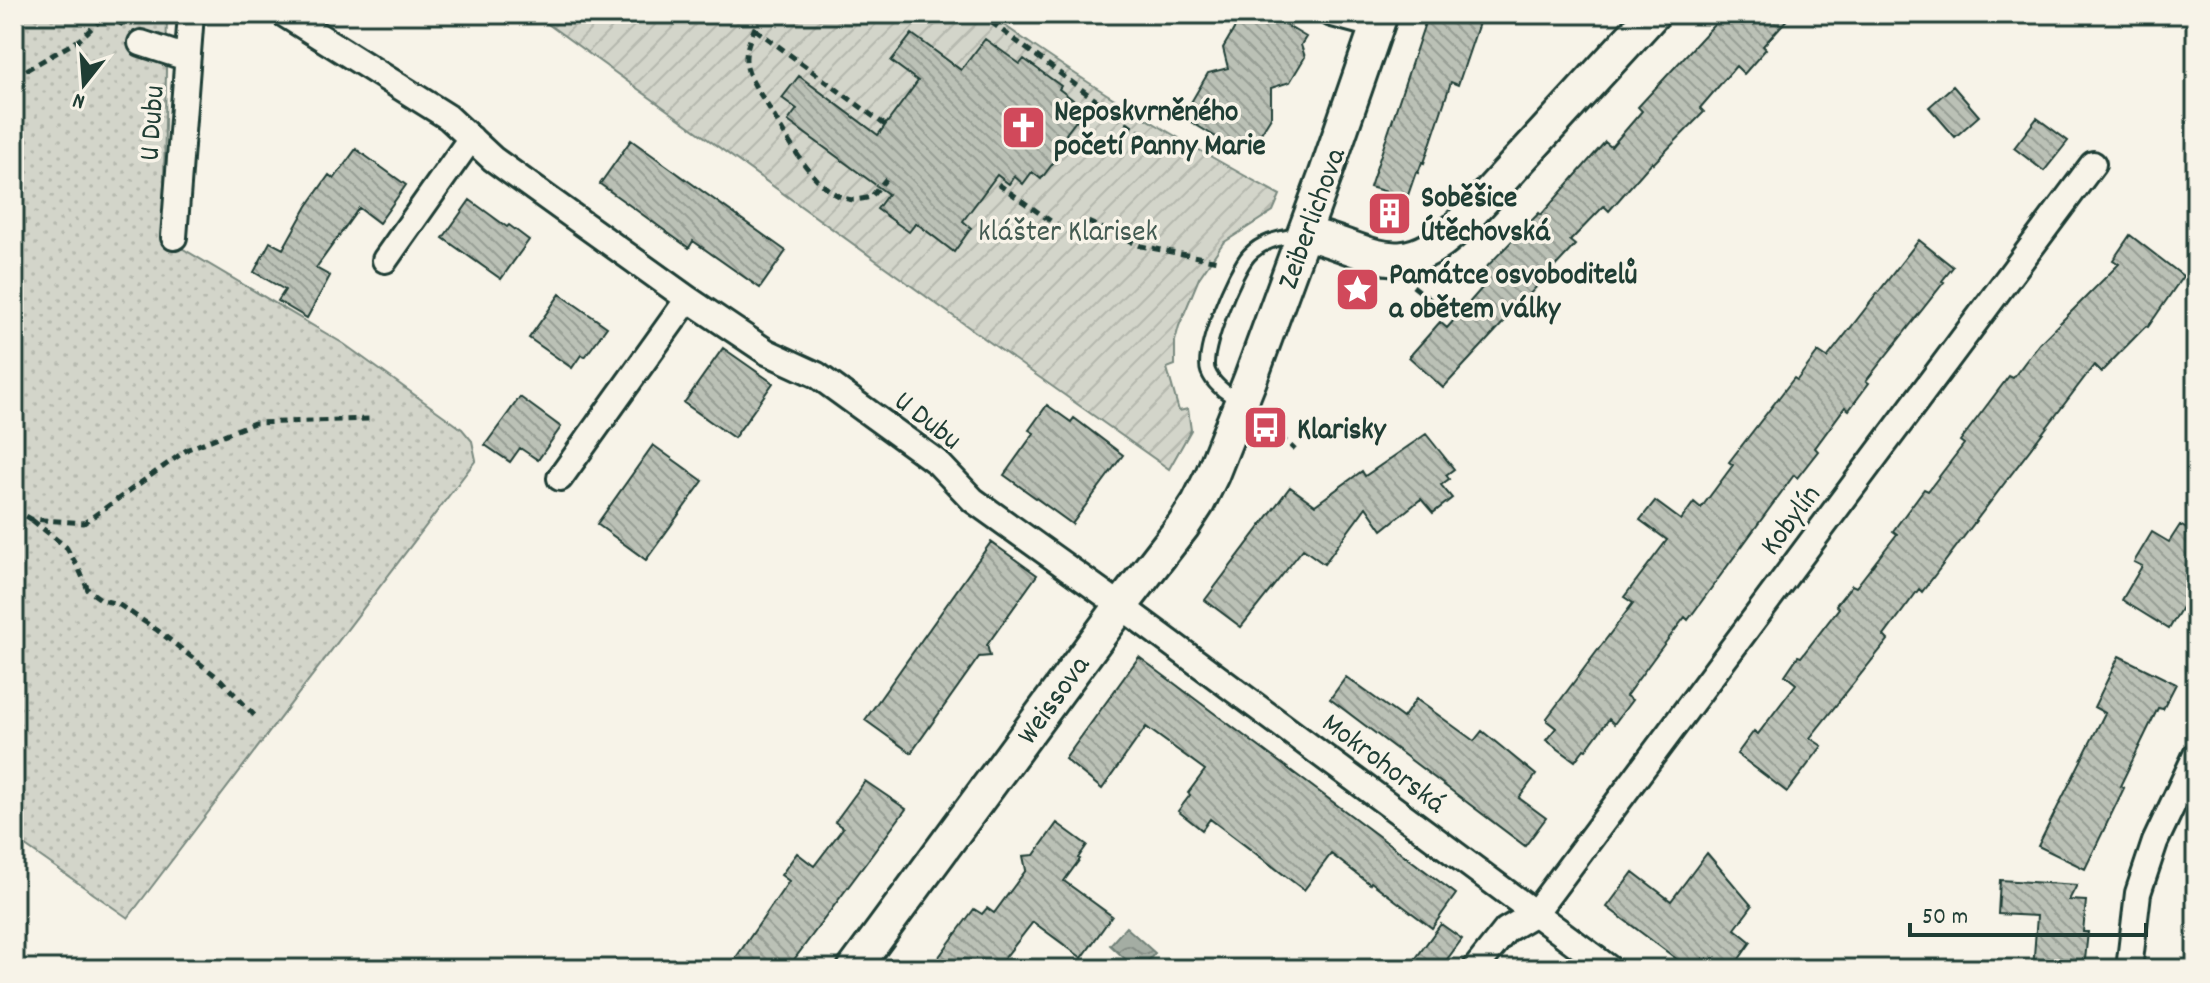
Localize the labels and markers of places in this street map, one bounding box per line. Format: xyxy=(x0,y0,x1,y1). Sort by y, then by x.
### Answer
place label: Neposkvrněného početí Panny Marie xyxy=(1054,93,1266,170)
church icon: Neposkvrněného početí Panny Marie xyxy=(999,103,1047,151)
place label: Soběšice Útěchovská xyxy=(1421,179,1551,256)
building icon: Soběšice Útěchovská xyxy=(1366,189,1414,237)
place label: Památce osvoboditelů a obětem války xyxy=(1389,256,1638,333)
place icon: Památce osvoboditelů a obětem války xyxy=(1334,266,1382,314)
bus stop icon: Klarisky xyxy=(1242,404,1290,452)
place label: Klarisky xyxy=(1297,411,1388,454)

